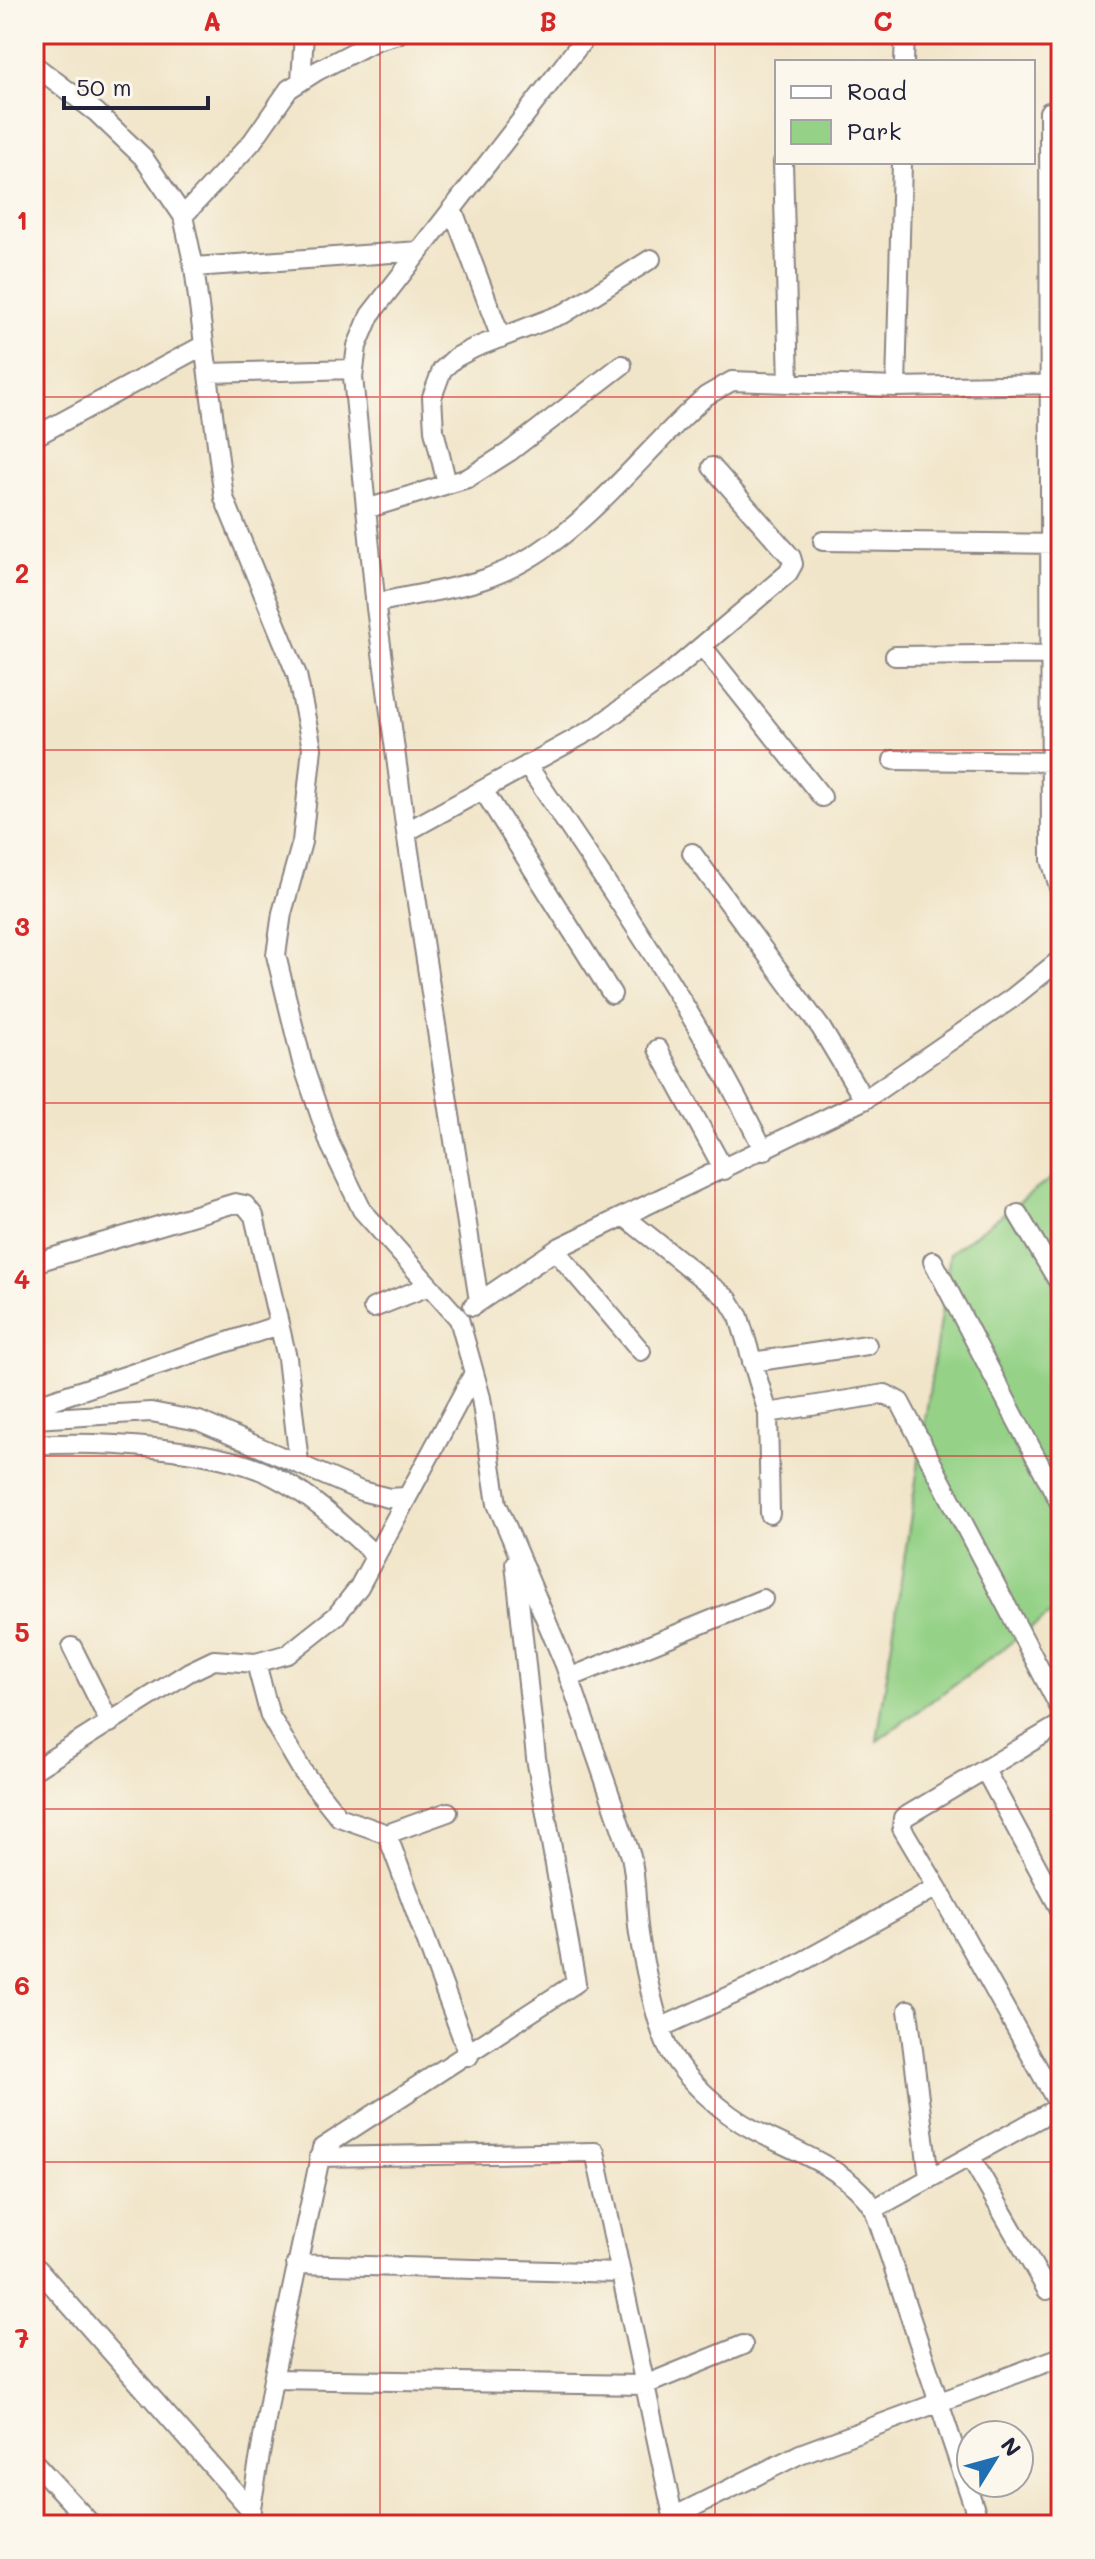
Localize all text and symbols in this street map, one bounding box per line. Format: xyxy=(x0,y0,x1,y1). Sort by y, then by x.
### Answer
text: A xyxy=(203,4,221,38)
text: B xyxy=(539,4,557,38)
text: C xyxy=(873,4,893,38)
scale bar xyxy=(64,60,208,110)
legend xyxy=(775,60,1035,164)
text: 50 m xyxy=(76,71,132,102)
text: Road xyxy=(847,75,907,106)
text: Park xyxy=(847,115,901,146)
text: 1 xyxy=(16,203,28,237)
text: 2 xyxy=(15,556,29,590)
text: 3 xyxy=(14,909,30,943)
text: 4 xyxy=(14,1262,30,1296)
text: 5 xyxy=(14,1615,30,1649)
text: 6 xyxy=(14,1968,30,2002)
text: 7 xyxy=(15,2321,29,2355)
north arrow xyxy=(955,2419,1035,2499)
text: N xyxy=(995,2431,1028,2462)

